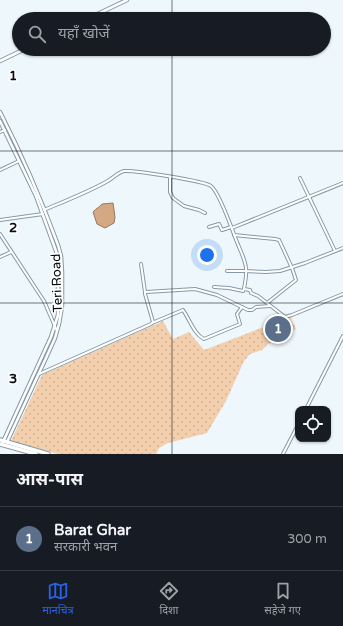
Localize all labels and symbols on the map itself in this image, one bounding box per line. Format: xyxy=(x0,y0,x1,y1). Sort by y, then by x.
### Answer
text: 1 xyxy=(9,68,17,84)
text: 2 xyxy=(9,220,17,236)
your location xyxy=(197,245,217,265)
street label: Teri Road xyxy=(48,253,66,313)
pin: 1 xyxy=(265,314,291,344)
text: 3 xyxy=(9,371,17,387)

